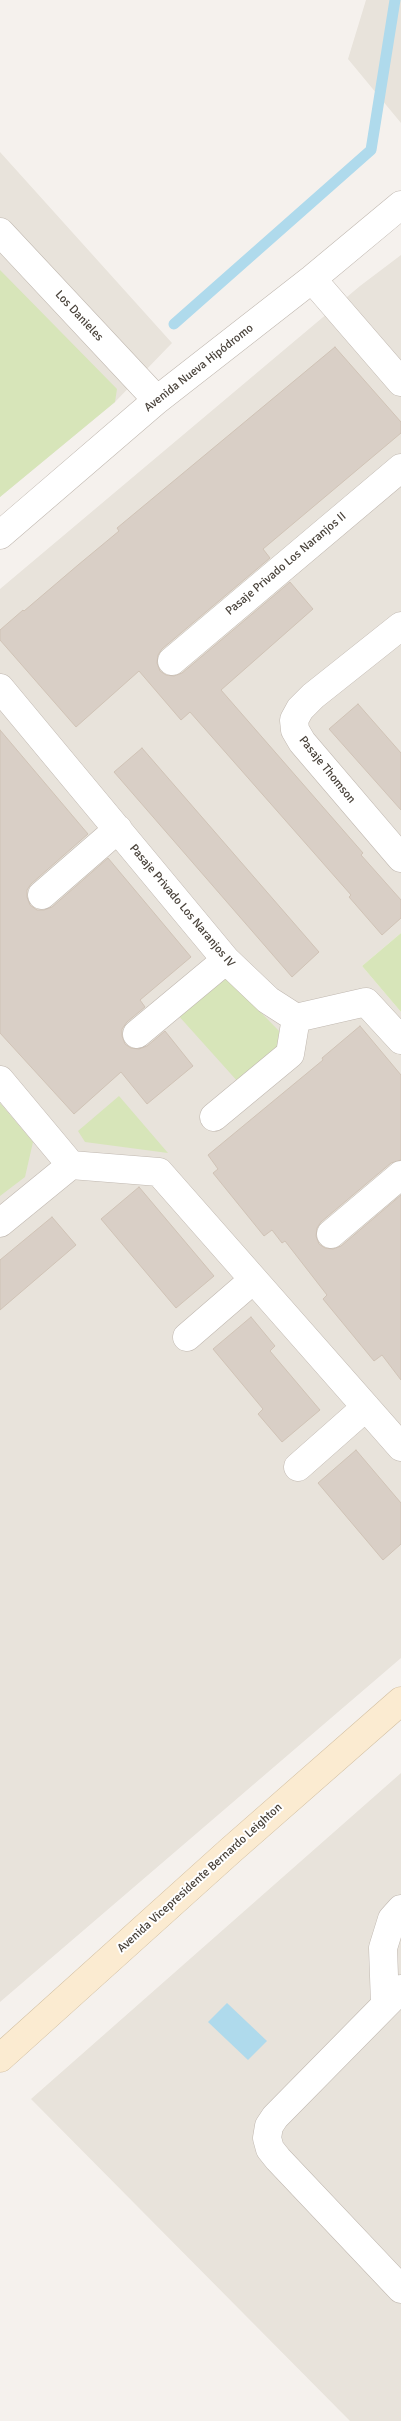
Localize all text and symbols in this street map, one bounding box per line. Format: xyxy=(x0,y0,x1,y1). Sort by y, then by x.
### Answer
street label: Los Danieles xyxy=(52,288,106,344)
street label: Avenida Nueva Hipódromo xyxy=(142,321,256,415)
street label: Pasaje Privado Los Naranjos II xyxy=(223,509,349,619)
street label: Pasaje Thomson xyxy=(296,734,358,806)
street label: Pasaje Privado Los Naranjos IV xyxy=(126,842,238,970)
street label: Avenida Vicepresidente Bernardo Leighton xyxy=(115,1800,285,1956)

